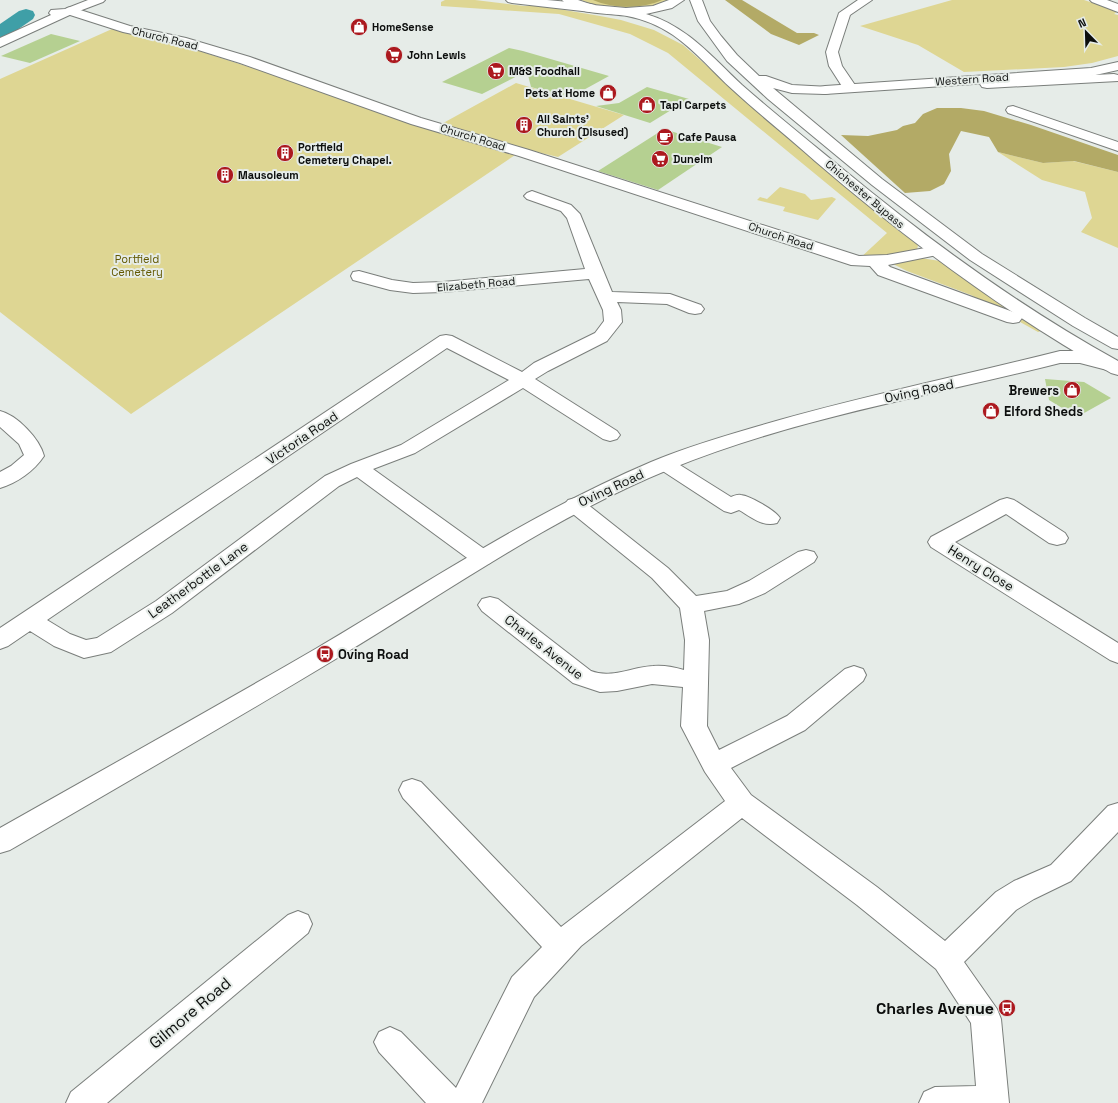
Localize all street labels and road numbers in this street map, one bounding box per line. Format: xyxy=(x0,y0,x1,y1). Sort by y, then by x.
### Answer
street label: Church Road xyxy=(131,23,199,53)
street label: Western Road xyxy=(935,69,1009,89)
street label: Church Road xyxy=(439,120,507,154)
street label: Chichester Bypass xyxy=(822,157,908,231)
street label: Church Road xyxy=(747,219,815,253)
street label: Elizabeth Road xyxy=(436,274,516,294)
street label: Oving Road xyxy=(883,375,955,407)
street label: Victoria Road xyxy=(263,408,341,468)
street label: Oving Road xyxy=(575,465,647,511)
street label: Leatherbottle Lane xyxy=(145,538,251,622)
street label: Henry Close xyxy=(945,541,1017,595)
street label: Charles Avenue xyxy=(501,611,587,683)
street label: Gilmore Road xyxy=(145,973,235,1053)

